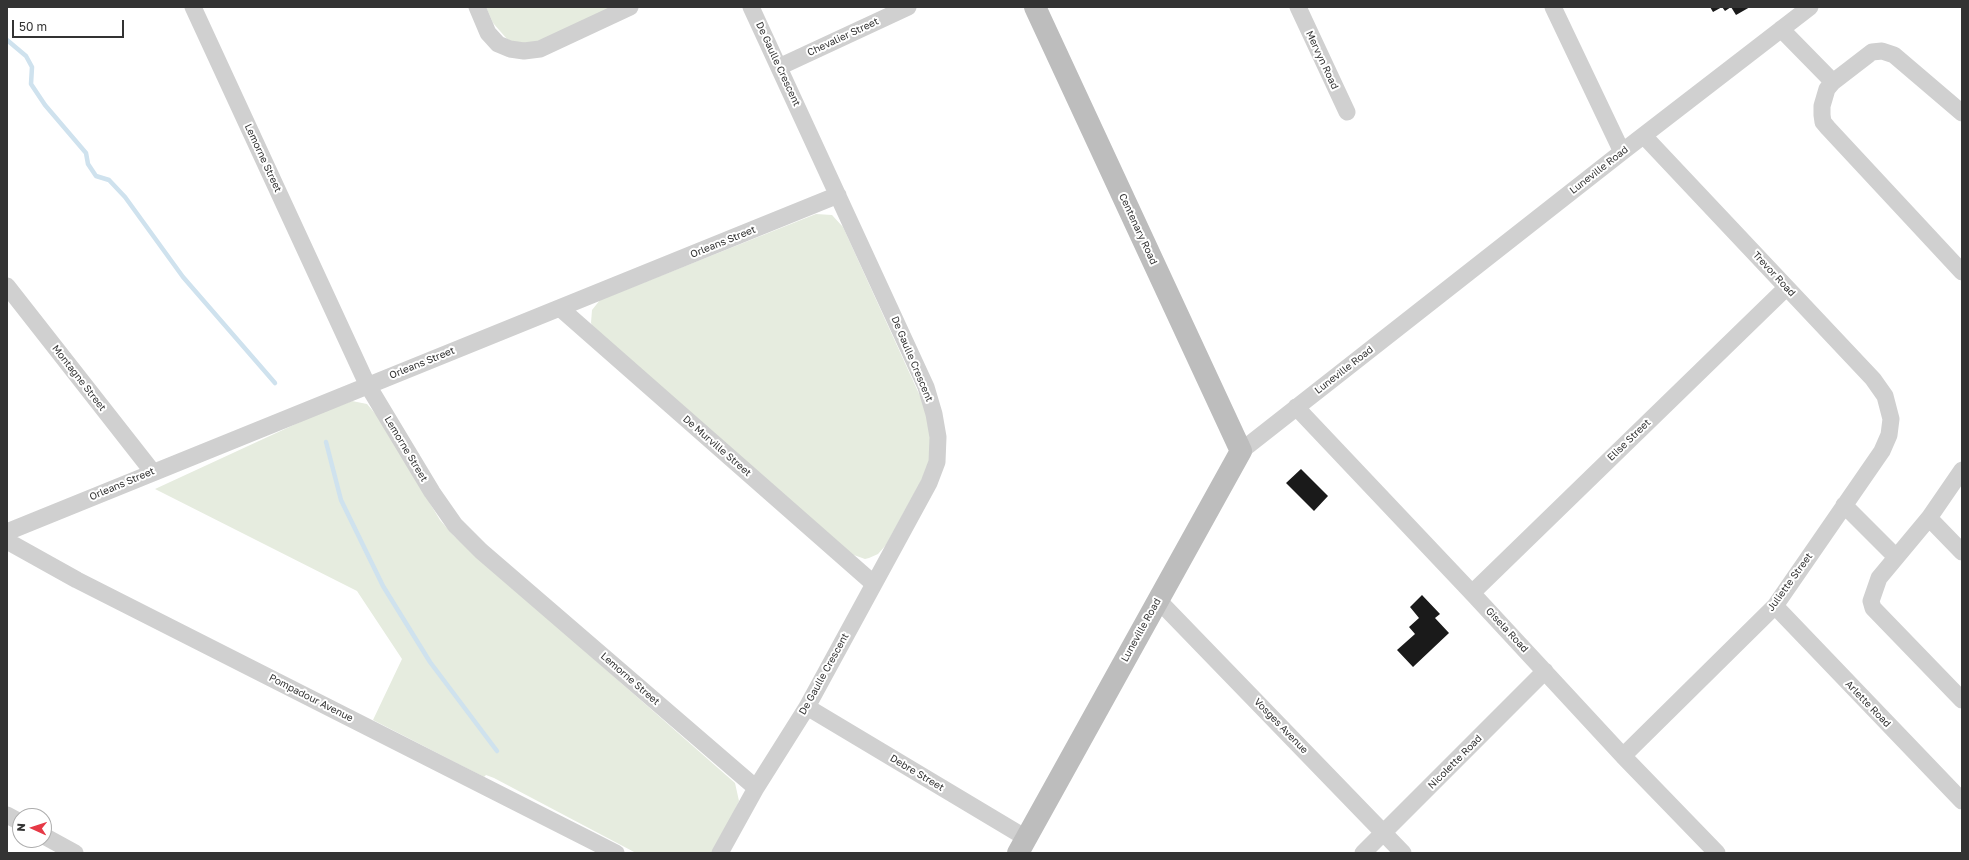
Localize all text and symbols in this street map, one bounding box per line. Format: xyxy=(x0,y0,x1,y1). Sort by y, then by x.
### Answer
scale bar xyxy=(14,12,126,38)
street label: Chevalier Street xyxy=(805,15,881,59)
text: 50 m xyxy=(19,19,47,34)
street label: De Gaulle Crescent xyxy=(753,20,803,108)
street label: Mervyn Road xyxy=(1303,29,1341,91)
street label: Lemorne Street xyxy=(242,122,284,194)
street label: Luneville Road xyxy=(1567,144,1631,196)
street label: Centenary Road xyxy=(1116,192,1160,266)
street label: Orleans Street xyxy=(689,223,757,261)
street label: Trevor Road xyxy=(1750,249,1798,299)
street label: De Gaulle Crescent xyxy=(889,314,935,404)
street label: Montagne Street xyxy=(49,343,109,413)
street label: Orleans Street xyxy=(388,344,456,382)
street label: Luneville Road xyxy=(1312,344,1376,396)
street label: De Murville Street xyxy=(680,413,754,479)
street label: Lemorne Street xyxy=(382,414,430,484)
street label: Elise Street xyxy=(1605,417,1653,463)
street label: Orleans Street xyxy=(88,465,156,503)
street label: Juliette Street xyxy=(1765,551,1815,613)
street label: Luneville Road xyxy=(1119,596,1163,664)
street label: Gisela Road xyxy=(1483,605,1531,655)
street label: De Gaulle Crescent xyxy=(797,631,851,717)
street label: Lemorne Street xyxy=(598,650,662,708)
street label: Pompadour Avenue xyxy=(267,672,355,724)
street label: Arlette Road xyxy=(1843,678,1893,730)
street label: Vosges Avenue xyxy=(1252,696,1310,756)
street label: Nicolette Road xyxy=(1426,733,1484,791)
street label: Debre Street xyxy=(888,752,946,794)
north arrow xyxy=(12,808,52,848)
text: N xyxy=(14,823,27,832)

